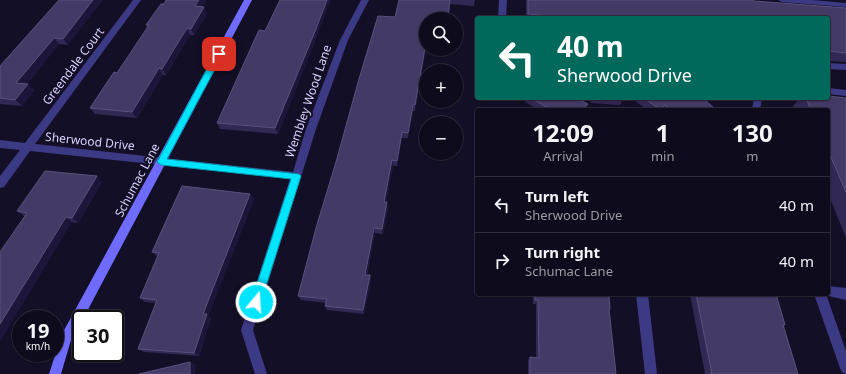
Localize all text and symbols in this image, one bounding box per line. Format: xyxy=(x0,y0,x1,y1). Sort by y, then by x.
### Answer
map controls xyxy=(419,12,463,160)
button: search xyxy=(419,12,463,56)
street label: Greendale Court xyxy=(38,23,108,108)
text: 40 m xyxy=(557,27,624,65)
icon: left xyxy=(491,32,543,84)
pin xyxy=(202,37,236,71)
street label: Wembley Wood Lane xyxy=(281,42,335,160)
icon: arrive xyxy=(208,43,230,65)
text: Sherwood Drive xyxy=(557,63,692,87)
button: + xyxy=(419,64,463,108)
button: − xyxy=(419,116,463,160)
text: 12:09 xyxy=(532,116,594,149)
text: 1 xyxy=(656,116,670,149)
text: 130 xyxy=(732,116,773,149)
street label: Sherwood Drive xyxy=(44,128,136,154)
street label: Schumac Lane xyxy=(110,140,164,220)
text: Arrival xyxy=(543,147,583,165)
text: min xyxy=(651,147,674,165)
text: m xyxy=(746,147,758,165)
text: Turn left xyxy=(525,186,589,206)
icon: left xyxy=(491,194,513,216)
text: 40 m xyxy=(779,195,814,215)
text: Sherwood Drive xyxy=(525,206,622,224)
text: Turn right xyxy=(525,242,600,262)
icon: right xyxy=(491,250,513,272)
text: 40 m xyxy=(779,251,814,271)
text: Schumac Lane xyxy=(525,262,613,280)
position arrow xyxy=(235,281,277,323)
speed limit sign: 30 xyxy=(72,310,124,362)
text: 19 xyxy=(27,317,49,344)
text: km/h xyxy=(26,339,50,353)

